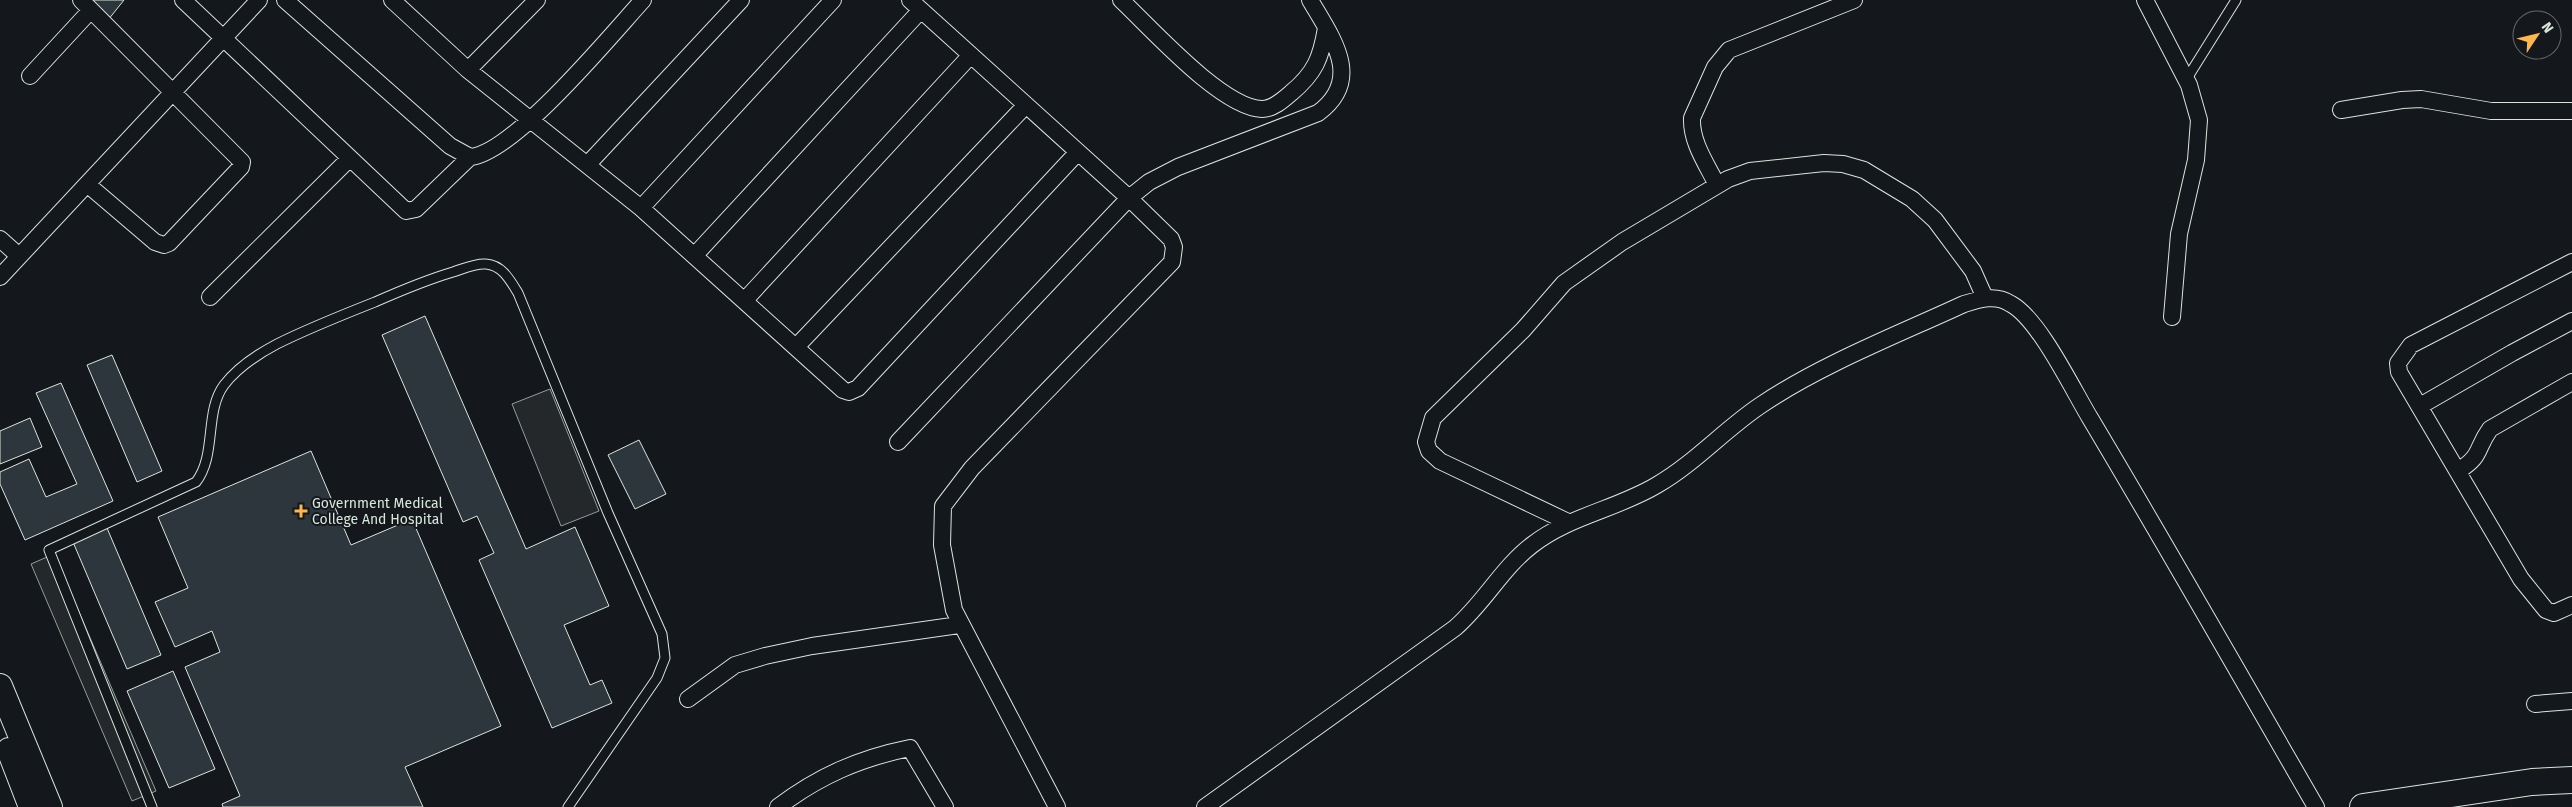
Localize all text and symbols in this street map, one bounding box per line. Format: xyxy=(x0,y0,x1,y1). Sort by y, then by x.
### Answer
north arrow xyxy=(2512,10,2562,60)
text: N xyxy=(2538,19,2557,37)
place label: Government Medical College And Hospital xyxy=(312,495,443,528)
marker: Government Medical College And Hospital xyxy=(294,504,308,518)

